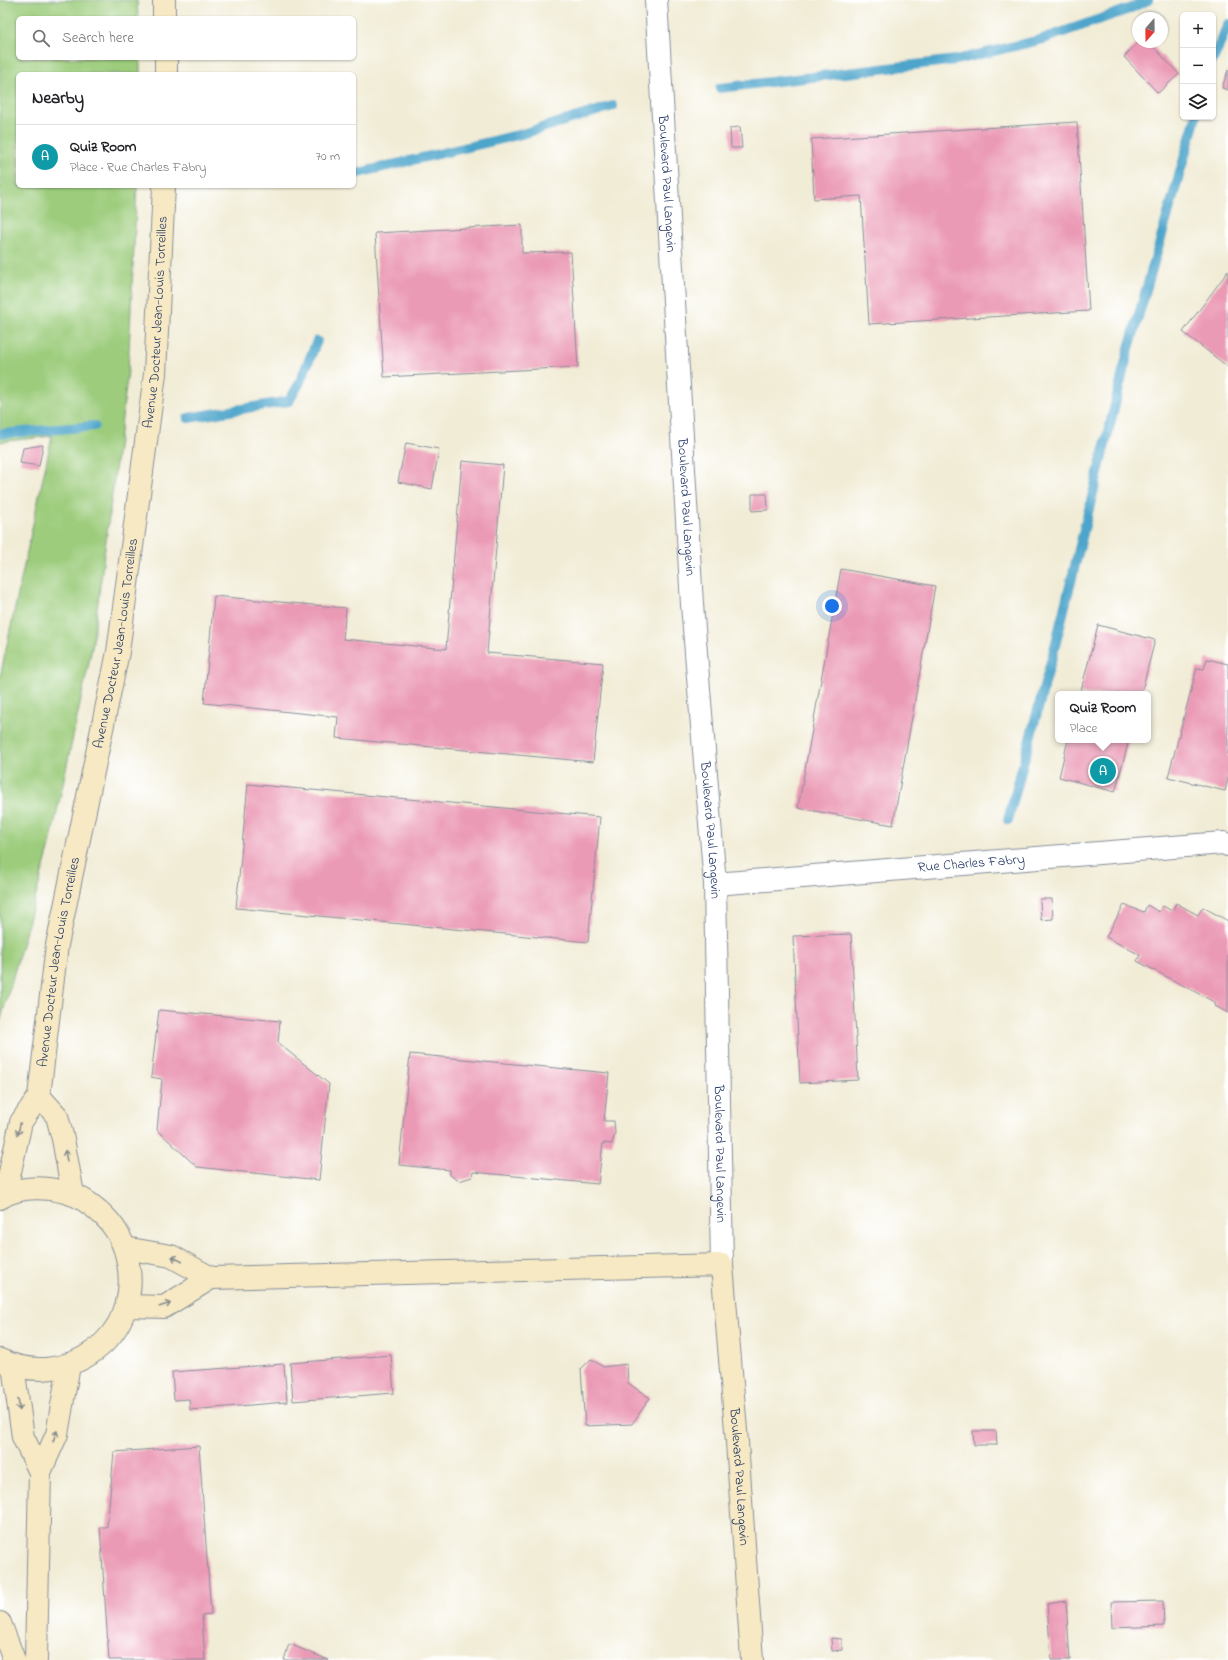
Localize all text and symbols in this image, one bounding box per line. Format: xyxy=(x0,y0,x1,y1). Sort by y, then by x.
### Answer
north arrow xyxy=(1132,12,1168,48)
map controls xyxy=(1180,12,1216,120)
button: + xyxy=(1180,12,1216,48)
search box xyxy=(16,16,356,60)
icon: search xyxy=(30,27,52,49)
text: Search here xyxy=(62,27,134,49)
button: − xyxy=(1180,48,1216,84)
button: layers xyxy=(1180,84,1216,120)
text: Nearby xyxy=(32,86,84,111)
street label: Boulevard Paul Langevin xyxy=(652,113,682,253)
text: Quiz Room xyxy=(70,136,136,158)
text: A xyxy=(41,147,49,166)
text: 70 m xyxy=(316,147,340,166)
text: Place · Rue Charles Fabry xyxy=(70,158,206,177)
street label: Avenue Docteur Jean-Louis Torreilles xyxy=(137,215,173,429)
street label: Boulevard Paul Langevin xyxy=(672,437,701,577)
street label: Avenue Docteur Jean-Louis Torreilles xyxy=(88,537,144,750)
your location xyxy=(822,596,842,616)
popup xyxy=(1055,691,1151,743)
text: Quiz Room xyxy=(1070,697,1136,719)
text: Place xyxy=(1070,719,1097,738)
pin: A xyxy=(1090,756,1116,786)
street label: Boulevard Paul Langevin xyxy=(694,760,726,899)
street label: Rue Charles Fabry xyxy=(917,849,1026,878)
street label: Avenue Docteur Jean-Louis Torreilles xyxy=(32,855,86,1068)
street label: Boulevard Paul Langevin xyxy=(708,1084,732,1223)
one-way arrow xyxy=(15,1122,23,1135)
one-way arrow xyxy=(62,1150,70,1163)
one-way arrow xyxy=(171,1255,183,1263)
one-way arrow xyxy=(159,1301,172,1308)
one-way arrow xyxy=(15,1398,23,1411)
street label: Boulevard Paul Langevin xyxy=(724,1406,755,1546)
one-way arrow xyxy=(52,1431,60,1443)

